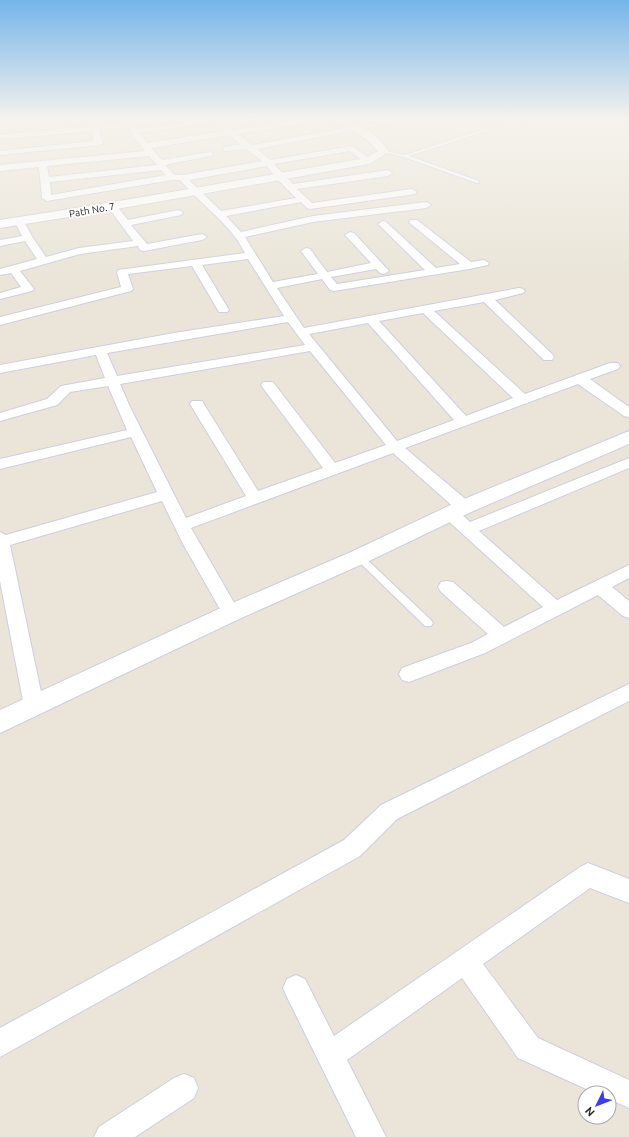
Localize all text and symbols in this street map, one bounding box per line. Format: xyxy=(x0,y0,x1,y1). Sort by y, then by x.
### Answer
street label: Path No. 7 xyxy=(68,201,116,219)
north arrow xyxy=(577,1085,617,1125)
text: N xyxy=(582,1105,597,1119)

